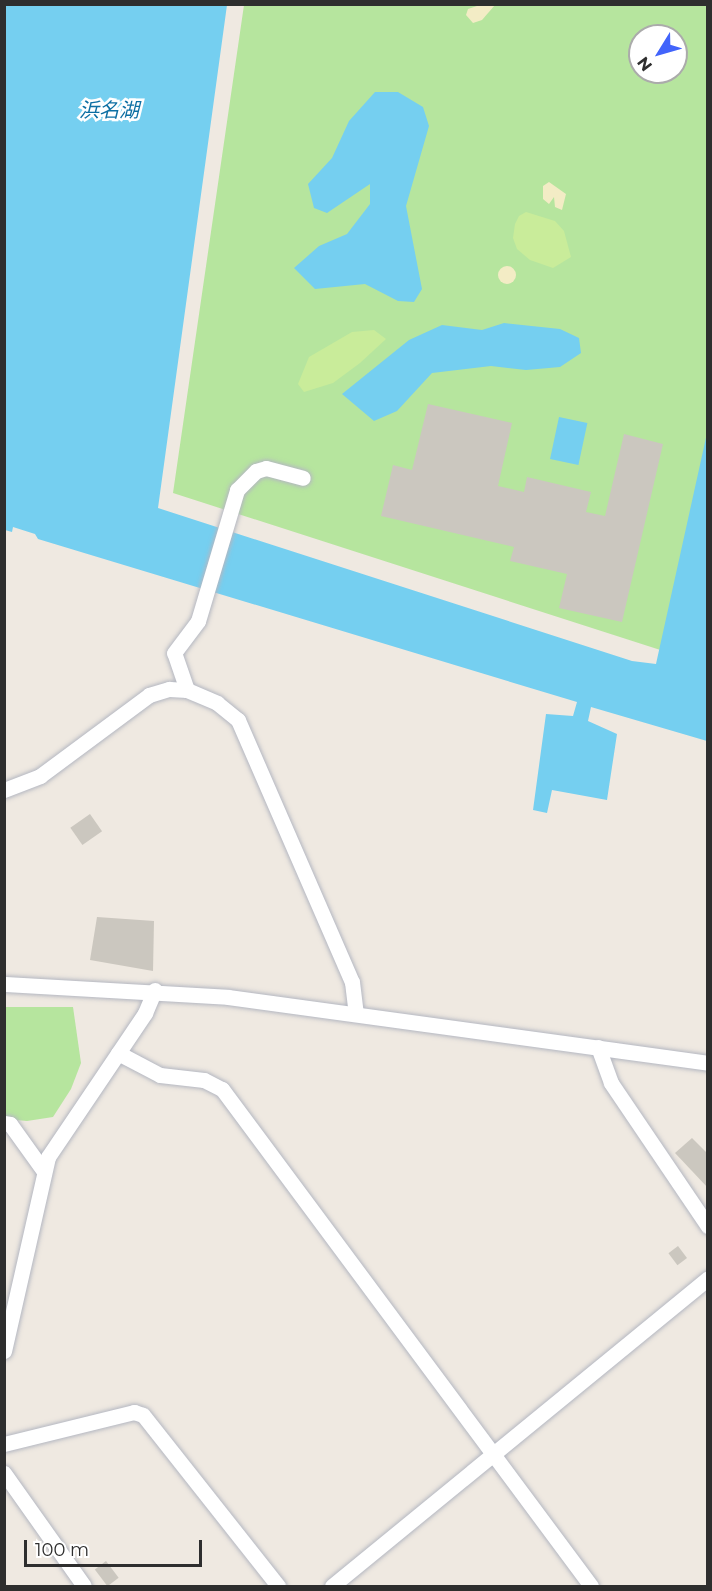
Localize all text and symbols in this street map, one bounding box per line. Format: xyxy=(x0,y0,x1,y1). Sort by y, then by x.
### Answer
north arrow xyxy=(628,24,688,84)
text: N xyxy=(633,53,656,75)
water label: 浜名湖 xyxy=(79,98,139,122)
scale bar xyxy=(27,1528,206,1566)
text: 100 m xyxy=(35,1539,89,1561)

